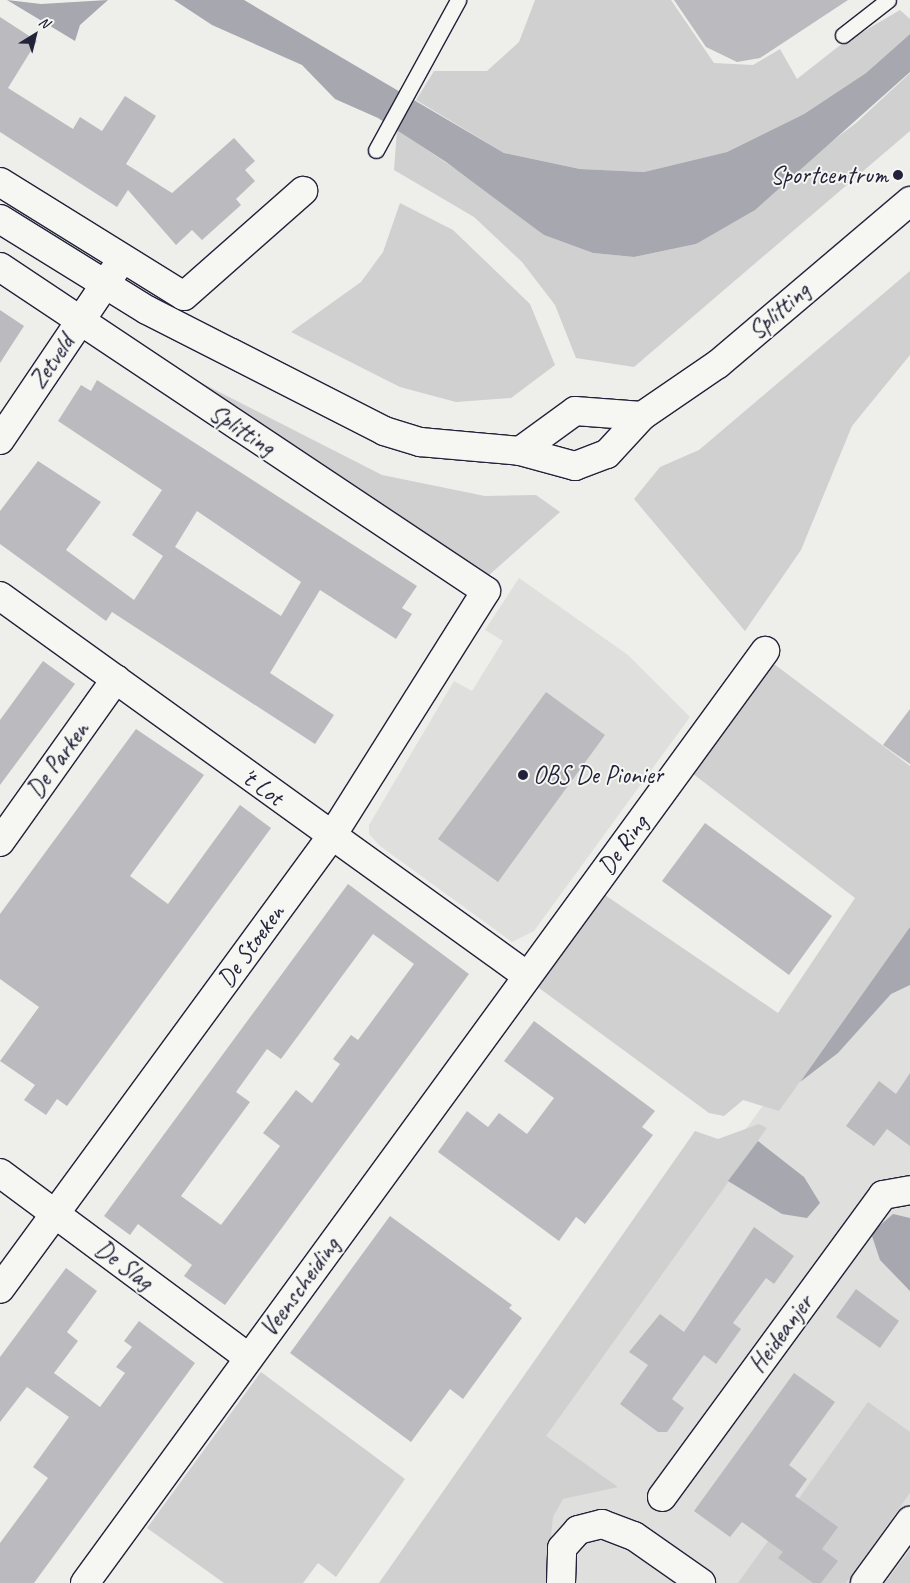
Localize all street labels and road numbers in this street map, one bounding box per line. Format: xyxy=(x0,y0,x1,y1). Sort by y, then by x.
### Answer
street label: Splitting xyxy=(742,276,816,346)
street label: Zetveld xyxy=(23,329,81,395)
street label: Splitting xyxy=(204,398,280,462)
street label: De Parken xyxy=(20,716,96,804)
street label: 't Lot xyxy=(235,762,289,812)
street label: De Ring xyxy=(591,809,655,881)
street label: De Stoeken xyxy=(211,899,291,993)
street label: Veenscheiding xyxy=(254,1231,346,1343)
street label: De Slag xyxy=(89,1233,159,1297)
street label: Heideanjer xyxy=(743,1289,819,1379)

